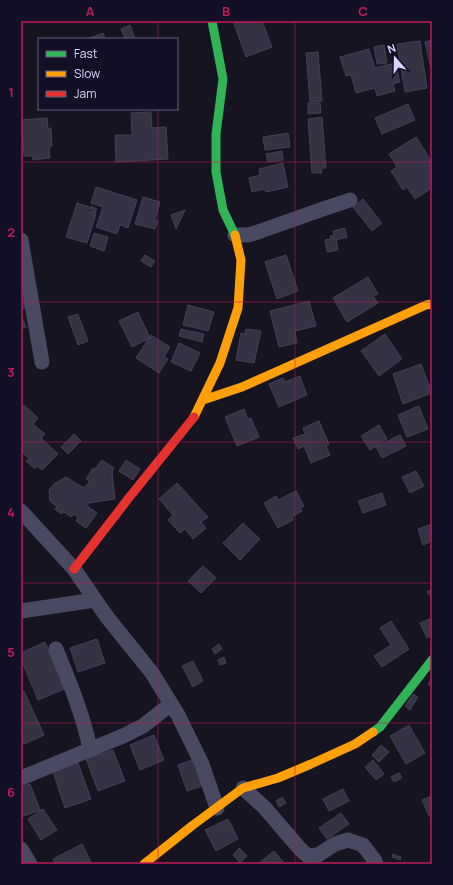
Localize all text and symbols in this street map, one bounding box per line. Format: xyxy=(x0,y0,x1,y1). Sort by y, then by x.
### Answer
text: A xyxy=(86,2,95,20)
text: B xyxy=(222,2,230,20)
text: C xyxy=(358,2,368,20)
legend xyxy=(38,38,178,110)
north arrow xyxy=(375,38,415,78)
text: N xyxy=(385,40,398,57)
text: Fast xyxy=(74,45,98,62)
text: Slow xyxy=(74,65,100,82)
text: 1 xyxy=(8,83,14,101)
text: Jam xyxy=(74,85,96,102)
text: 2 xyxy=(7,223,15,241)
text: 3 xyxy=(7,363,15,381)
text: 4 xyxy=(7,503,15,521)
text: 5 xyxy=(7,643,15,661)
text: 6 xyxy=(7,783,15,801)

